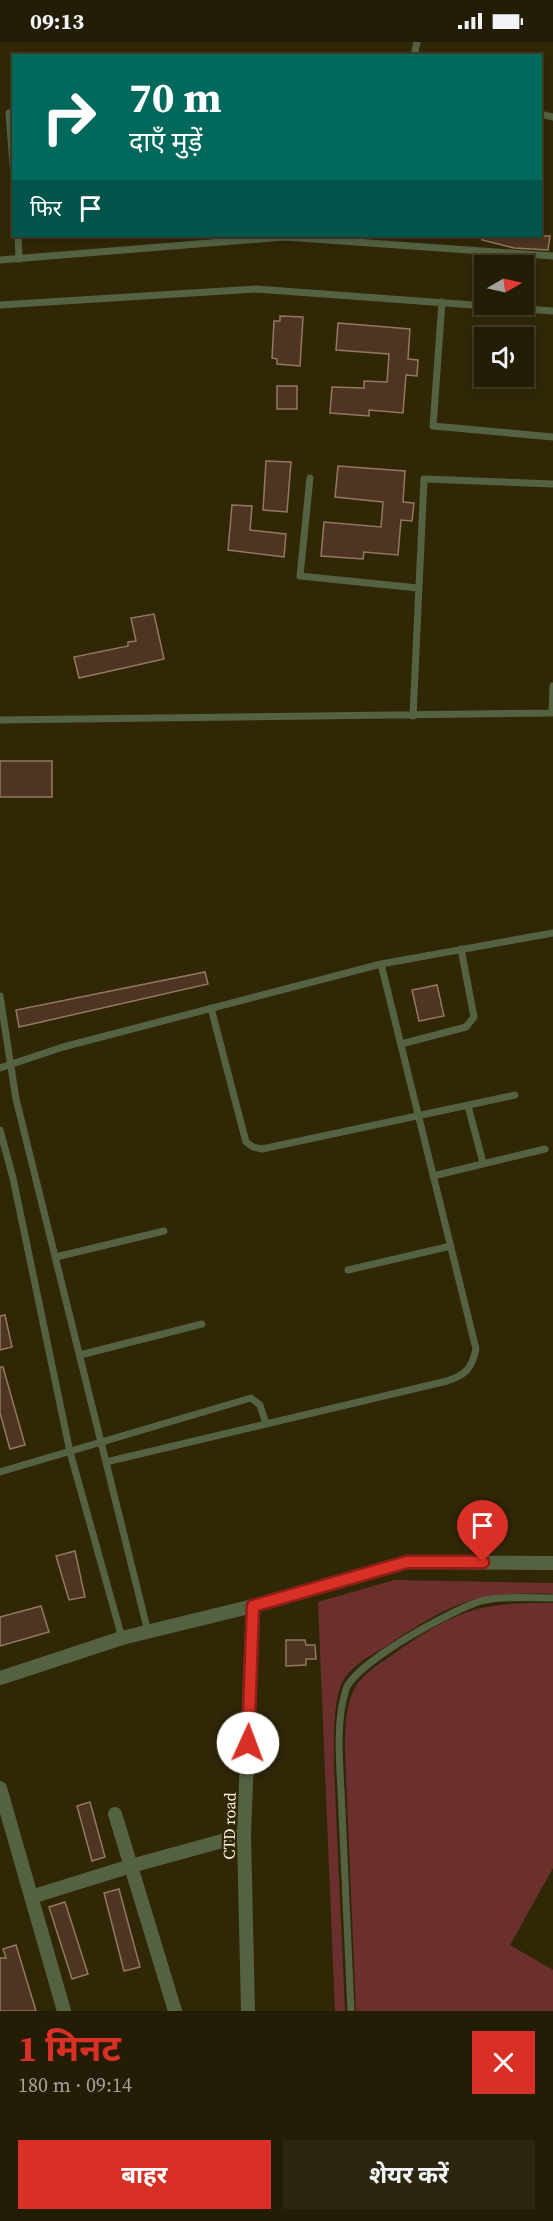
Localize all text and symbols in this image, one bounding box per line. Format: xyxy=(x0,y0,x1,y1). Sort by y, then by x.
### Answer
text: 09:13 xyxy=(30,6,84,36)
text: 70 m xyxy=(129,68,222,126)
icon: right xyxy=(30,78,108,156)
text: दाएँ मुड़ें xyxy=(129,123,202,160)
icon: arrive xyxy=(74,192,107,225)
text: फिर xyxy=(30,193,62,223)
north arrow xyxy=(474,255,534,315)
map controls xyxy=(474,255,534,387)
button: sound xyxy=(474,327,534,387)
pin xyxy=(457,1500,508,1562)
icon: arrive xyxy=(466,1509,499,1542)
position arrow xyxy=(216,1711,280,1775)
street label: CTD road xyxy=(217,1792,241,1860)
text: 1 मिनट xyxy=(18,2024,121,2073)
button: close xyxy=(472,2031,535,2094)
text: 180 m · 09:14 xyxy=(18,2071,132,2099)
button: बाहर xyxy=(18,2140,271,2209)
button: शेयर करें xyxy=(283,2140,535,2209)

